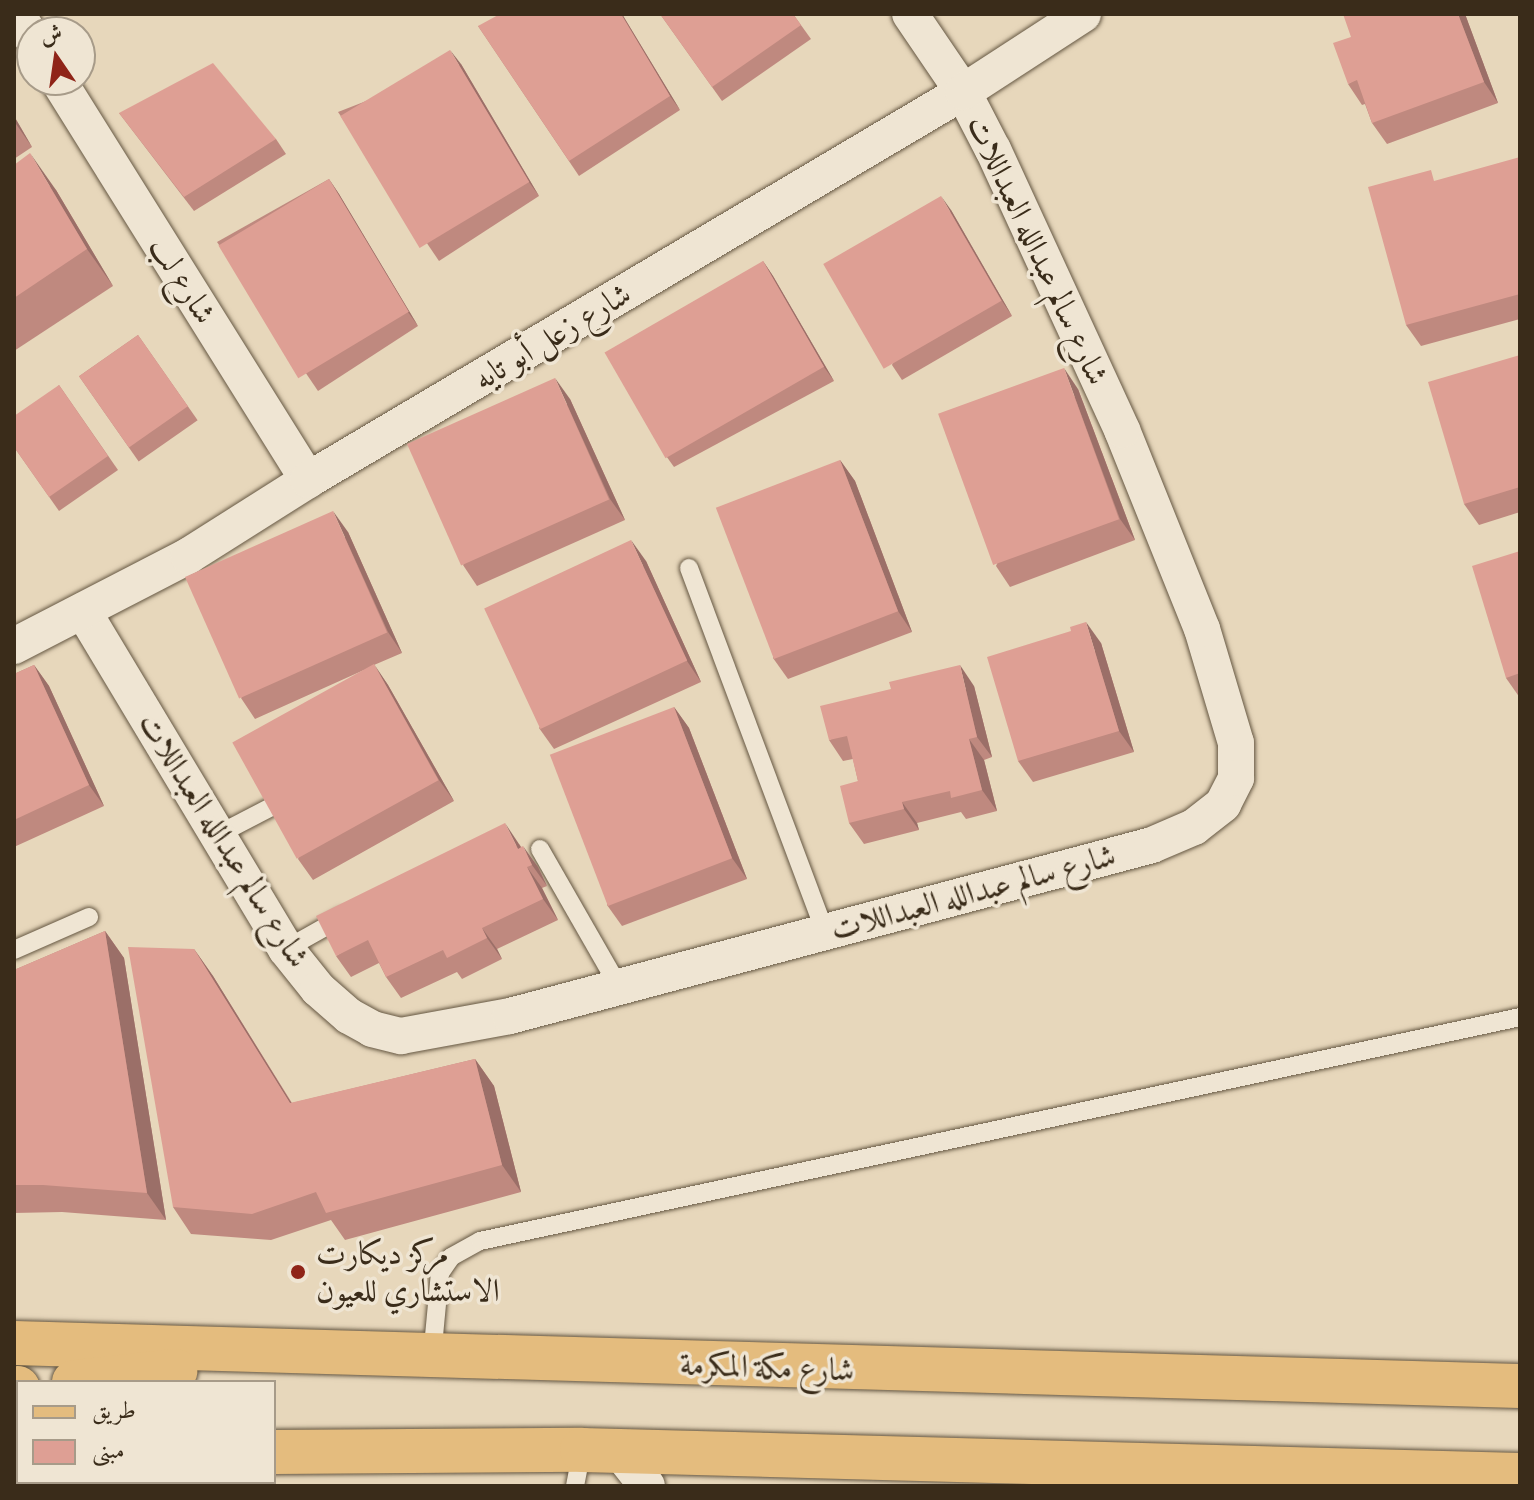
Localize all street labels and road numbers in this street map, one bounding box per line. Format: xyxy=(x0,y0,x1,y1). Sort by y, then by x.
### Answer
street label: شارع سالم عبدالله العبداللات xyxy=(959,109,1117,391)
street label: شارع لب xyxy=(141,229,225,331)
street label: شارع زعل أبو تايه xyxy=(466,274,638,398)
street label: شارع سالم عبدالله العبداللات xyxy=(130,706,318,974)
street label: شارع سالم عبدالله العبداللات xyxy=(826,836,1120,948)
street label: شارع مكة المكرمة xyxy=(679,1345,855,1389)

